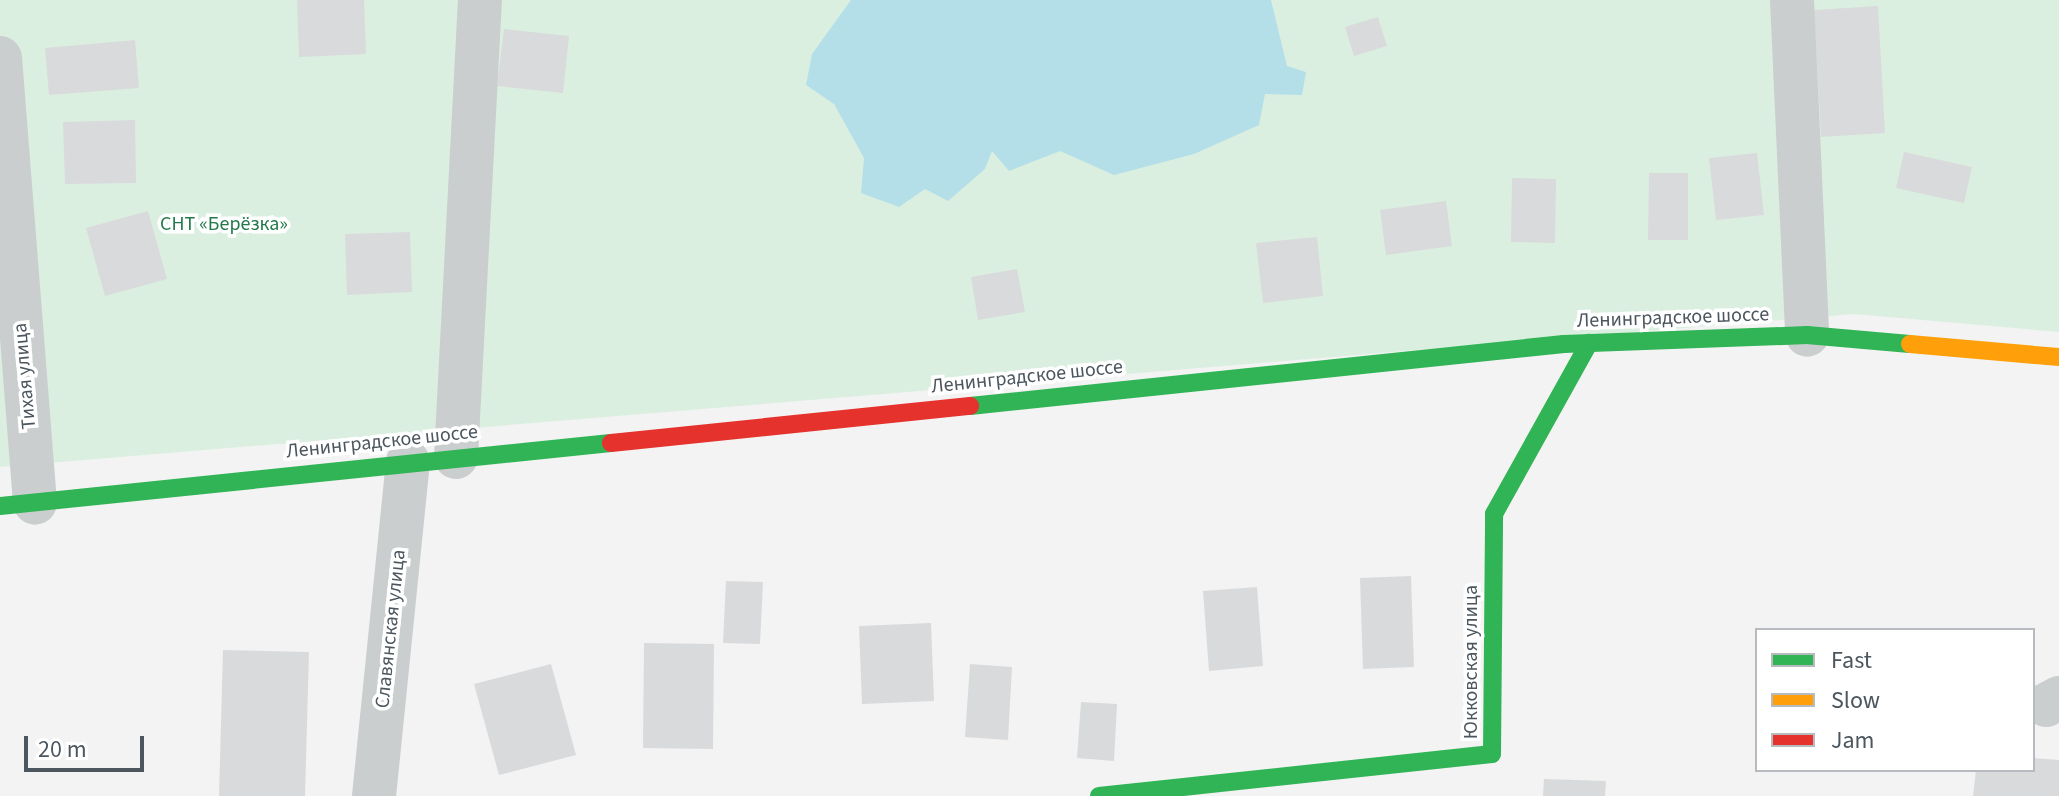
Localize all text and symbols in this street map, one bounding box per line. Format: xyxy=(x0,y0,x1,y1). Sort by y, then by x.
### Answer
park label: СНТ «Берёзка» xyxy=(160,212,288,236)
street label: Ленинградское шоссе xyxy=(1576,303,1770,333)
street label: Тихая улица xyxy=(8,322,42,430)
street label: Ленинградское шоссе xyxy=(930,355,1124,399)
street label: Ленинградское шоссе xyxy=(285,420,479,464)
street label: Славянская улица xyxy=(371,548,411,710)
street label: Юкковская улица xyxy=(1459,585,1483,739)
legend xyxy=(1755,628,2035,772)
text: Fast xyxy=(1831,643,1872,678)
text: Slow xyxy=(1831,683,1880,718)
scale bar xyxy=(28,720,148,770)
text: Jam xyxy=(1831,723,1875,758)
text: 20 m xyxy=(38,732,87,767)

